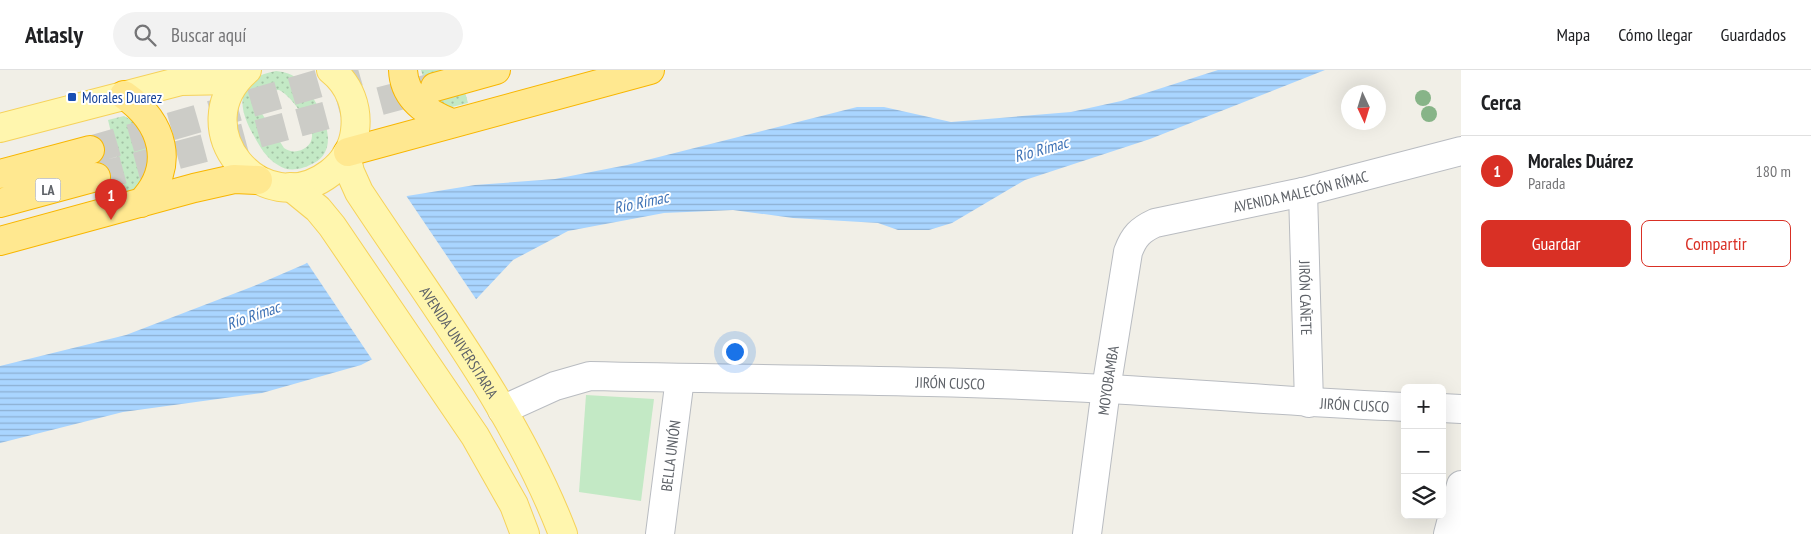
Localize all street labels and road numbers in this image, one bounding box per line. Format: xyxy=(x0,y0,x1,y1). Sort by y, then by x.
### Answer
street label: AVENIDA MALECÓN RÍMAC xyxy=(1231,166,1370,216)
road number: LA xyxy=(36,178,60,202)
street label: JIRÓN CAÑETE xyxy=(1295,259,1317,336)
street label: AVENIDA UNIVERSITARIA xyxy=(416,283,503,402)
street label: MOYOBAMBA xyxy=(1093,344,1122,416)
street label: JIRÓN CUSCO xyxy=(914,372,985,393)
street label: JIRÓN CUSCO xyxy=(1319,393,1390,416)
street label: BELLA UNIÓN xyxy=(656,419,684,492)

